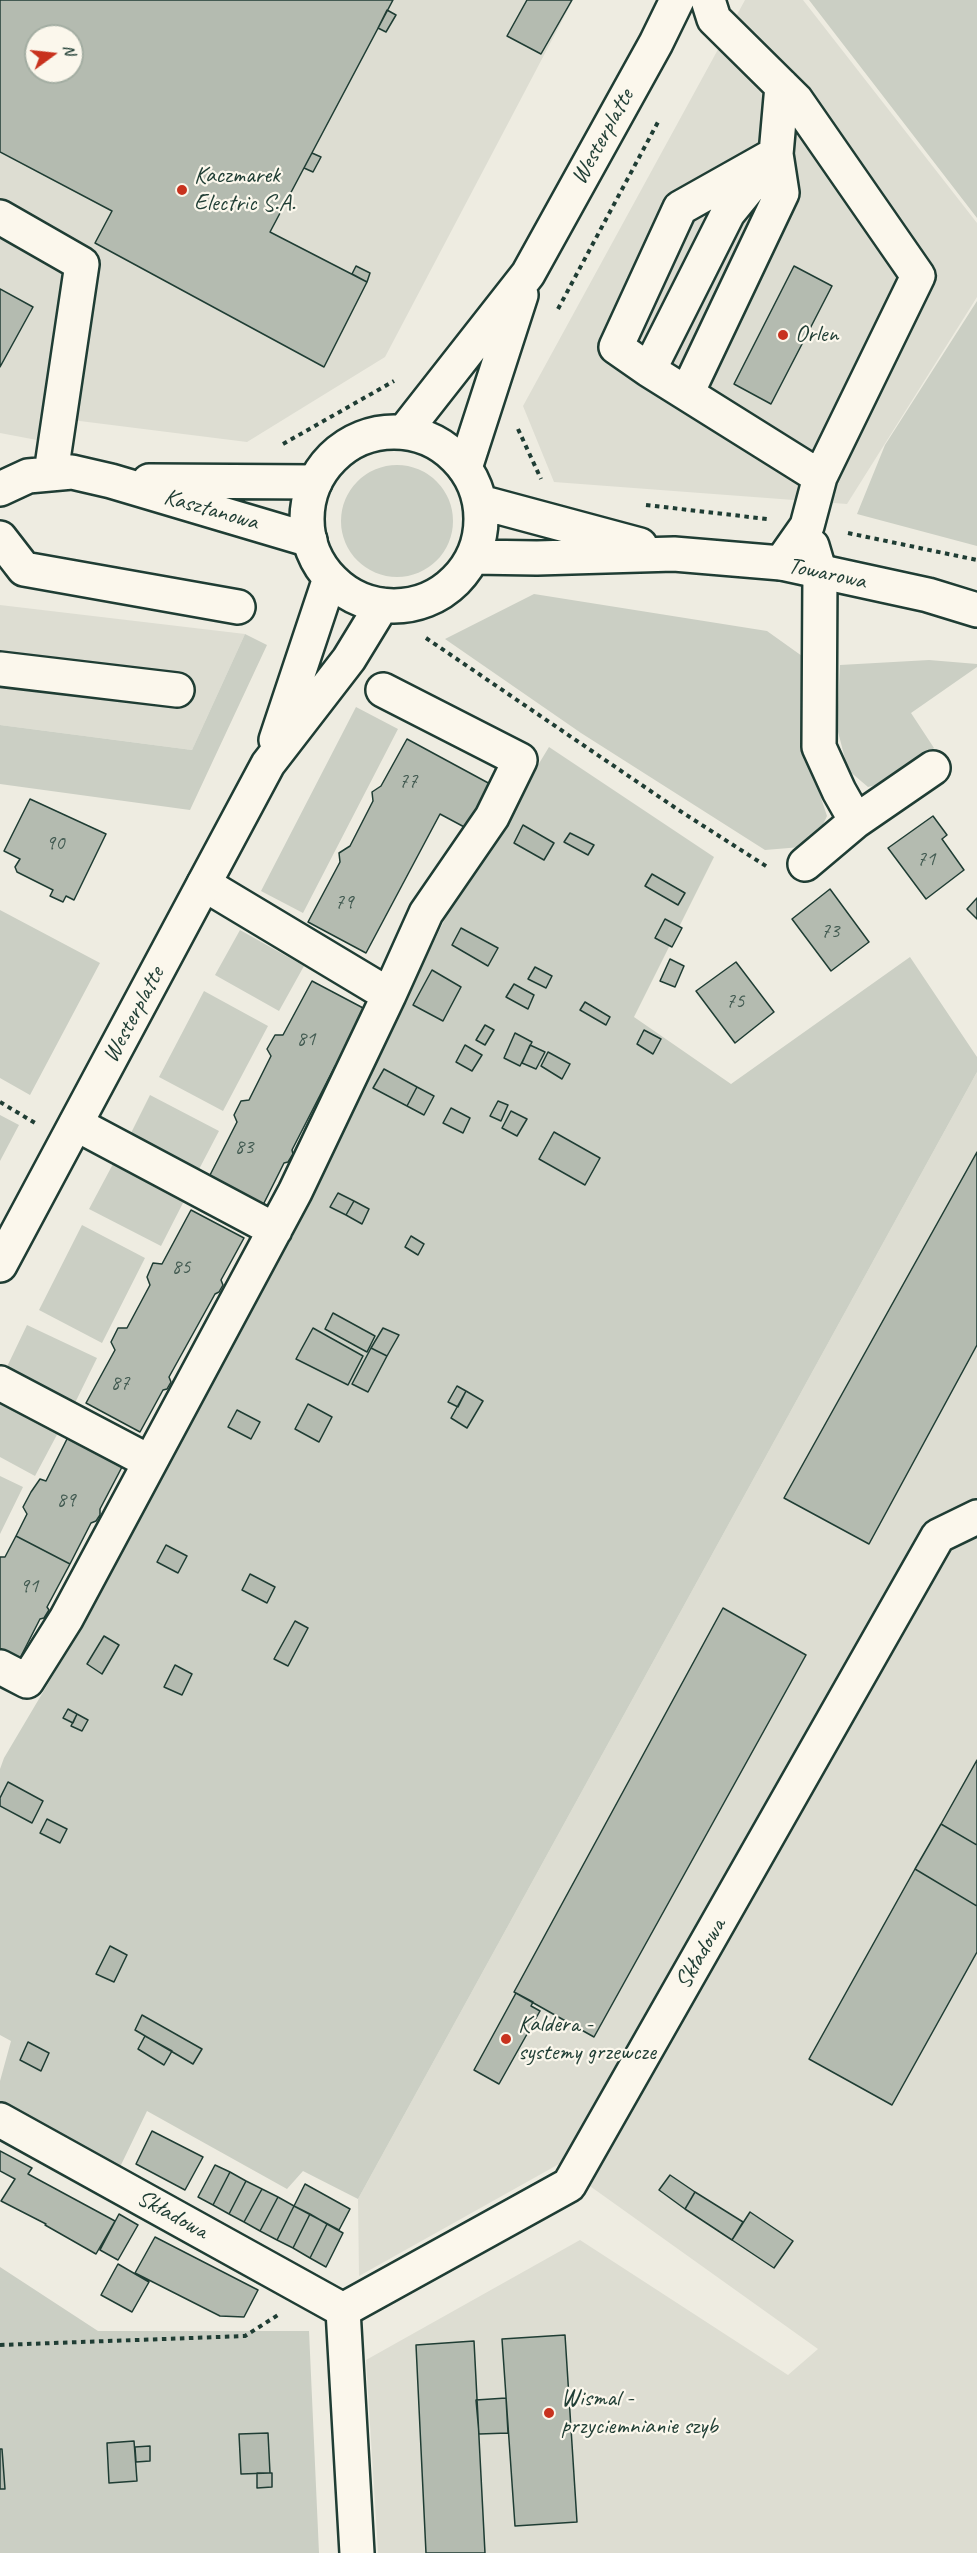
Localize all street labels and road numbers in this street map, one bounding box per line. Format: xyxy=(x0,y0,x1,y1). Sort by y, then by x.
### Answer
street label: Westerplatte xyxy=(565,84,641,190)
street label: Kasztanowa xyxy=(160,483,262,537)
street label: Towarowa xyxy=(785,552,869,596)
street label: Westerplatte xyxy=(97,962,171,1068)
street label: Składowa xyxy=(669,1914,733,1994)
street label: Składowa xyxy=(131,2184,213,2246)

